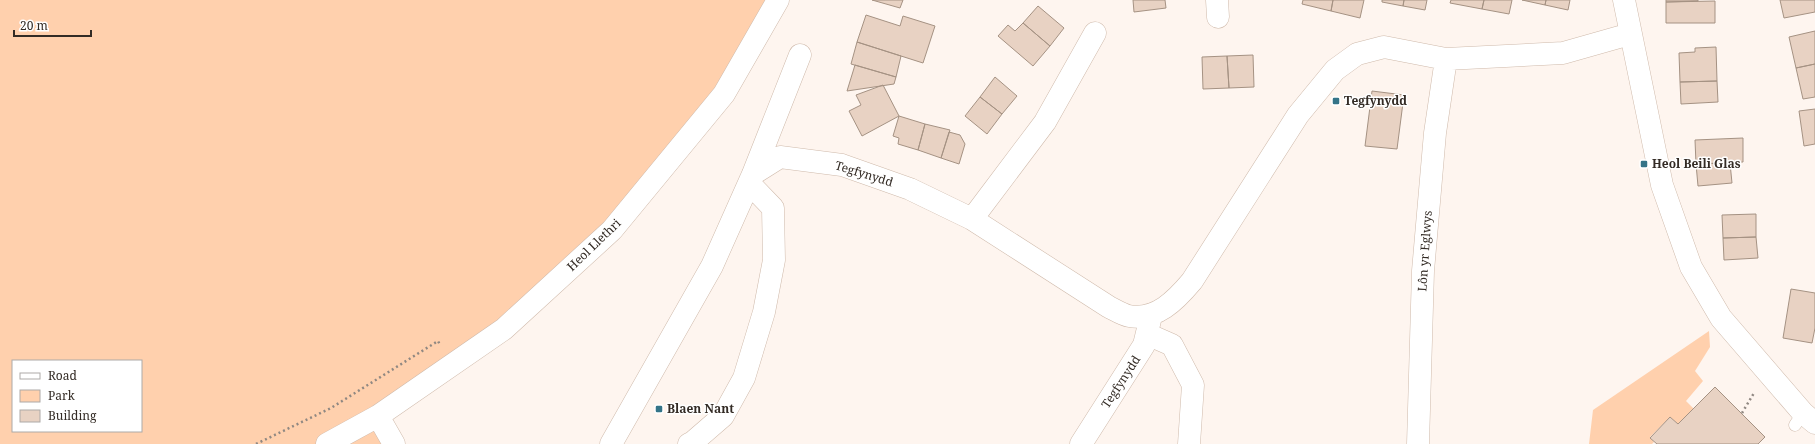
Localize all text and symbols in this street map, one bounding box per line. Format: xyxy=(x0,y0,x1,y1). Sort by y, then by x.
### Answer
scale bar xyxy=(14,12,91,38)
text: 20 m xyxy=(20,17,48,34)
place label: Tegfynydd xyxy=(1344,92,1407,109)
marker: Tegfynydd xyxy=(1331,96,1341,106)
place label: Heol Beili Glas xyxy=(1652,155,1741,172)
street label: Tegfynydd xyxy=(833,157,896,191)
marker: Heol Beili Glas xyxy=(1639,159,1649,169)
street label: Lôn yr Eglwys xyxy=(1413,210,1436,292)
street label: Heol Llethri xyxy=(563,215,624,275)
street label: Tegfynydd xyxy=(1097,351,1144,411)
legend xyxy=(12,360,142,432)
text: Road xyxy=(48,367,78,384)
text: Park xyxy=(48,387,76,404)
place label: Blaen Nant xyxy=(667,400,734,417)
marker: Blaen Nant xyxy=(654,404,664,414)
text: Building xyxy=(48,407,97,424)

